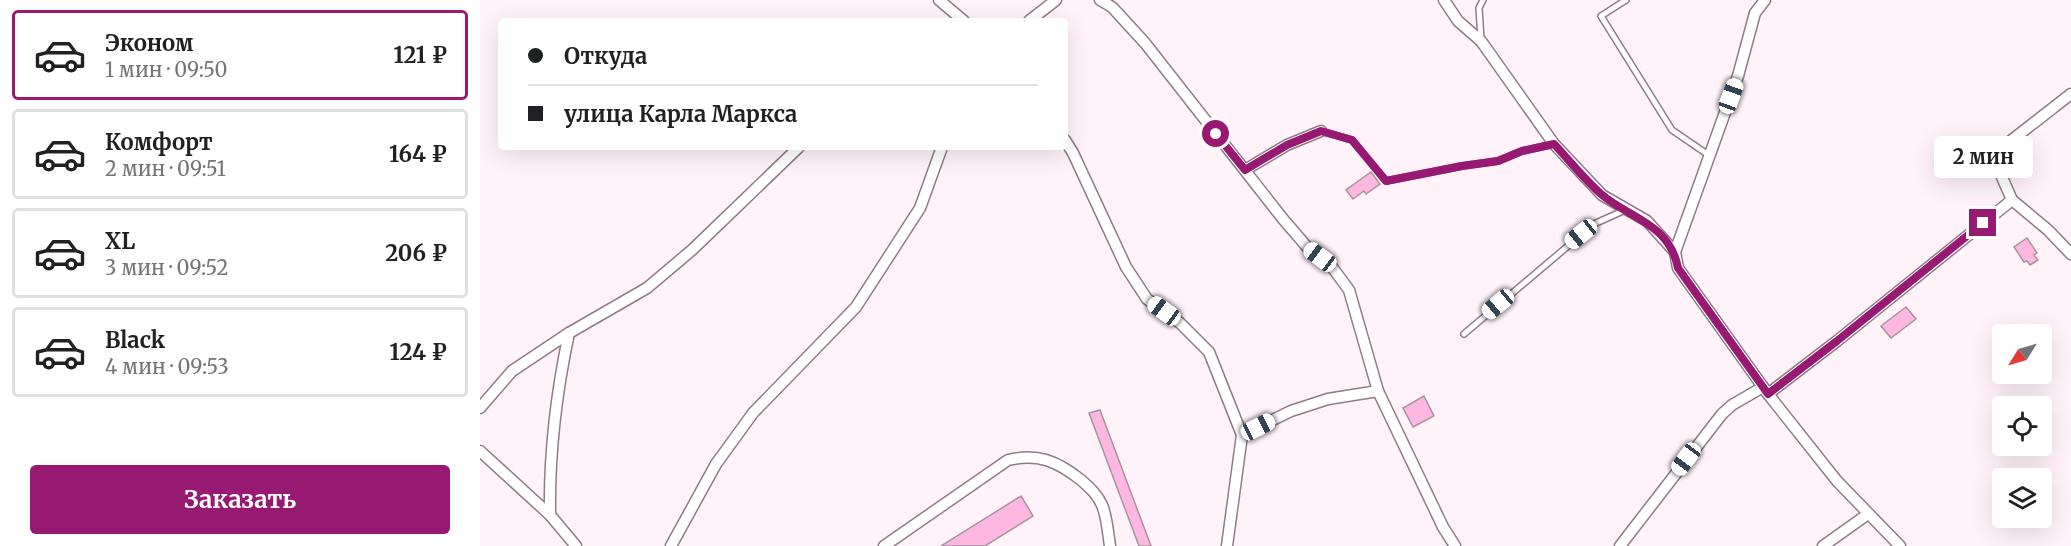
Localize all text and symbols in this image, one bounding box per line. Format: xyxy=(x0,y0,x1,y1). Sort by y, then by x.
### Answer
icon: car xyxy=(33,28,87,82)
text: Эконом xyxy=(105,29,193,57)
text: 121 ₽ xyxy=(393,41,447,69)
text: Откуда xyxy=(564,42,647,70)
text: 1 мин · 09:50 xyxy=(105,57,227,82)
car xyxy=(1716,76,1746,116)
text: улица Карла Маркса xyxy=(564,100,797,128)
route start xyxy=(1202,120,1229,147)
icon: car xyxy=(33,127,87,181)
text: Комфорт xyxy=(105,128,213,156)
callout: 2 мин xyxy=(1934,136,2032,178)
text: 164 ₽ xyxy=(389,140,447,168)
text: 2 мин xyxy=(1953,144,2014,169)
text: 2 мин · 09:51 xyxy=(105,156,226,181)
route end xyxy=(1969,209,1996,236)
car xyxy=(1561,216,1601,252)
icon: car xyxy=(33,226,87,280)
text: XL xyxy=(105,227,135,255)
text: 206 ₽ xyxy=(385,239,447,267)
car xyxy=(1300,239,1340,275)
text: 3 мин · 09:52 xyxy=(105,255,228,280)
car xyxy=(1478,286,1518,322)
car xyxy=(1144,293,1184,329)
north arrow xyxy=(1992,324,2052,384)
map controls xyxy=(1992,324,2052,528)
icon: car xyxy=(33,325,87,379)
text: Black xyxy=(105,326,165,354)
text: 124 ₽ xyxy=(389,338,447,366)
text: 4 мин · 09:53 xyxy=(105,354,229,379)
button: locate xyxy=(1992,396,2052,456)
car xyxy=(1238,411,1278,443)
car xyxy=(1668,439,1704,479)
button: Заказать xyxy=(30,465,450,534)
button: layers xyxy=(1992,468,2052,528)

